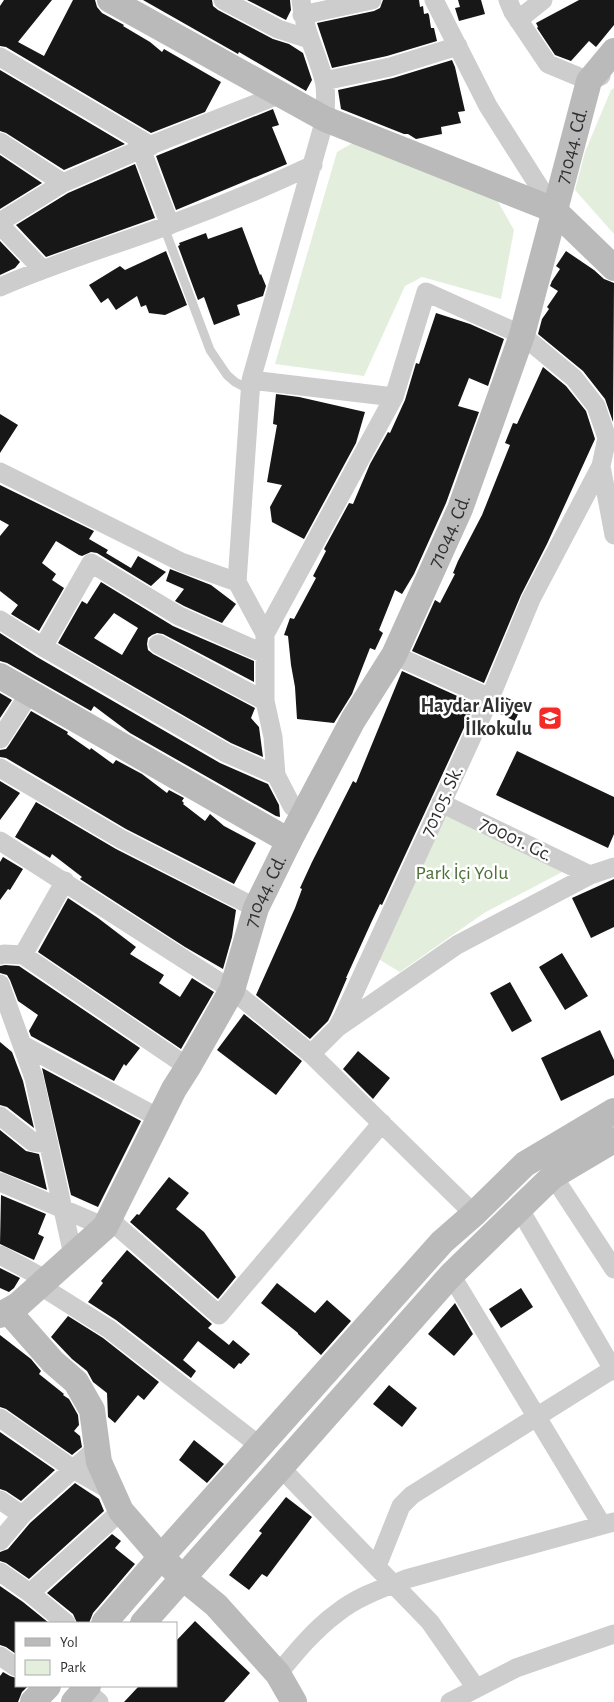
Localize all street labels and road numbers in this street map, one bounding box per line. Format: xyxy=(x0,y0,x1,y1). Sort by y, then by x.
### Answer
street label: 71044. Cd. xyxy=(552,106,592,186)
street label: 71044. Cd. xyxy=(425,492,474,571)
street label: 70105. Sk. xyxy=(417,763,467,839)
street label: 70001. Gc. xyxy=(477,813,555,865)
street label: 71044. Cd. xyxy=(241,852,291,930)

